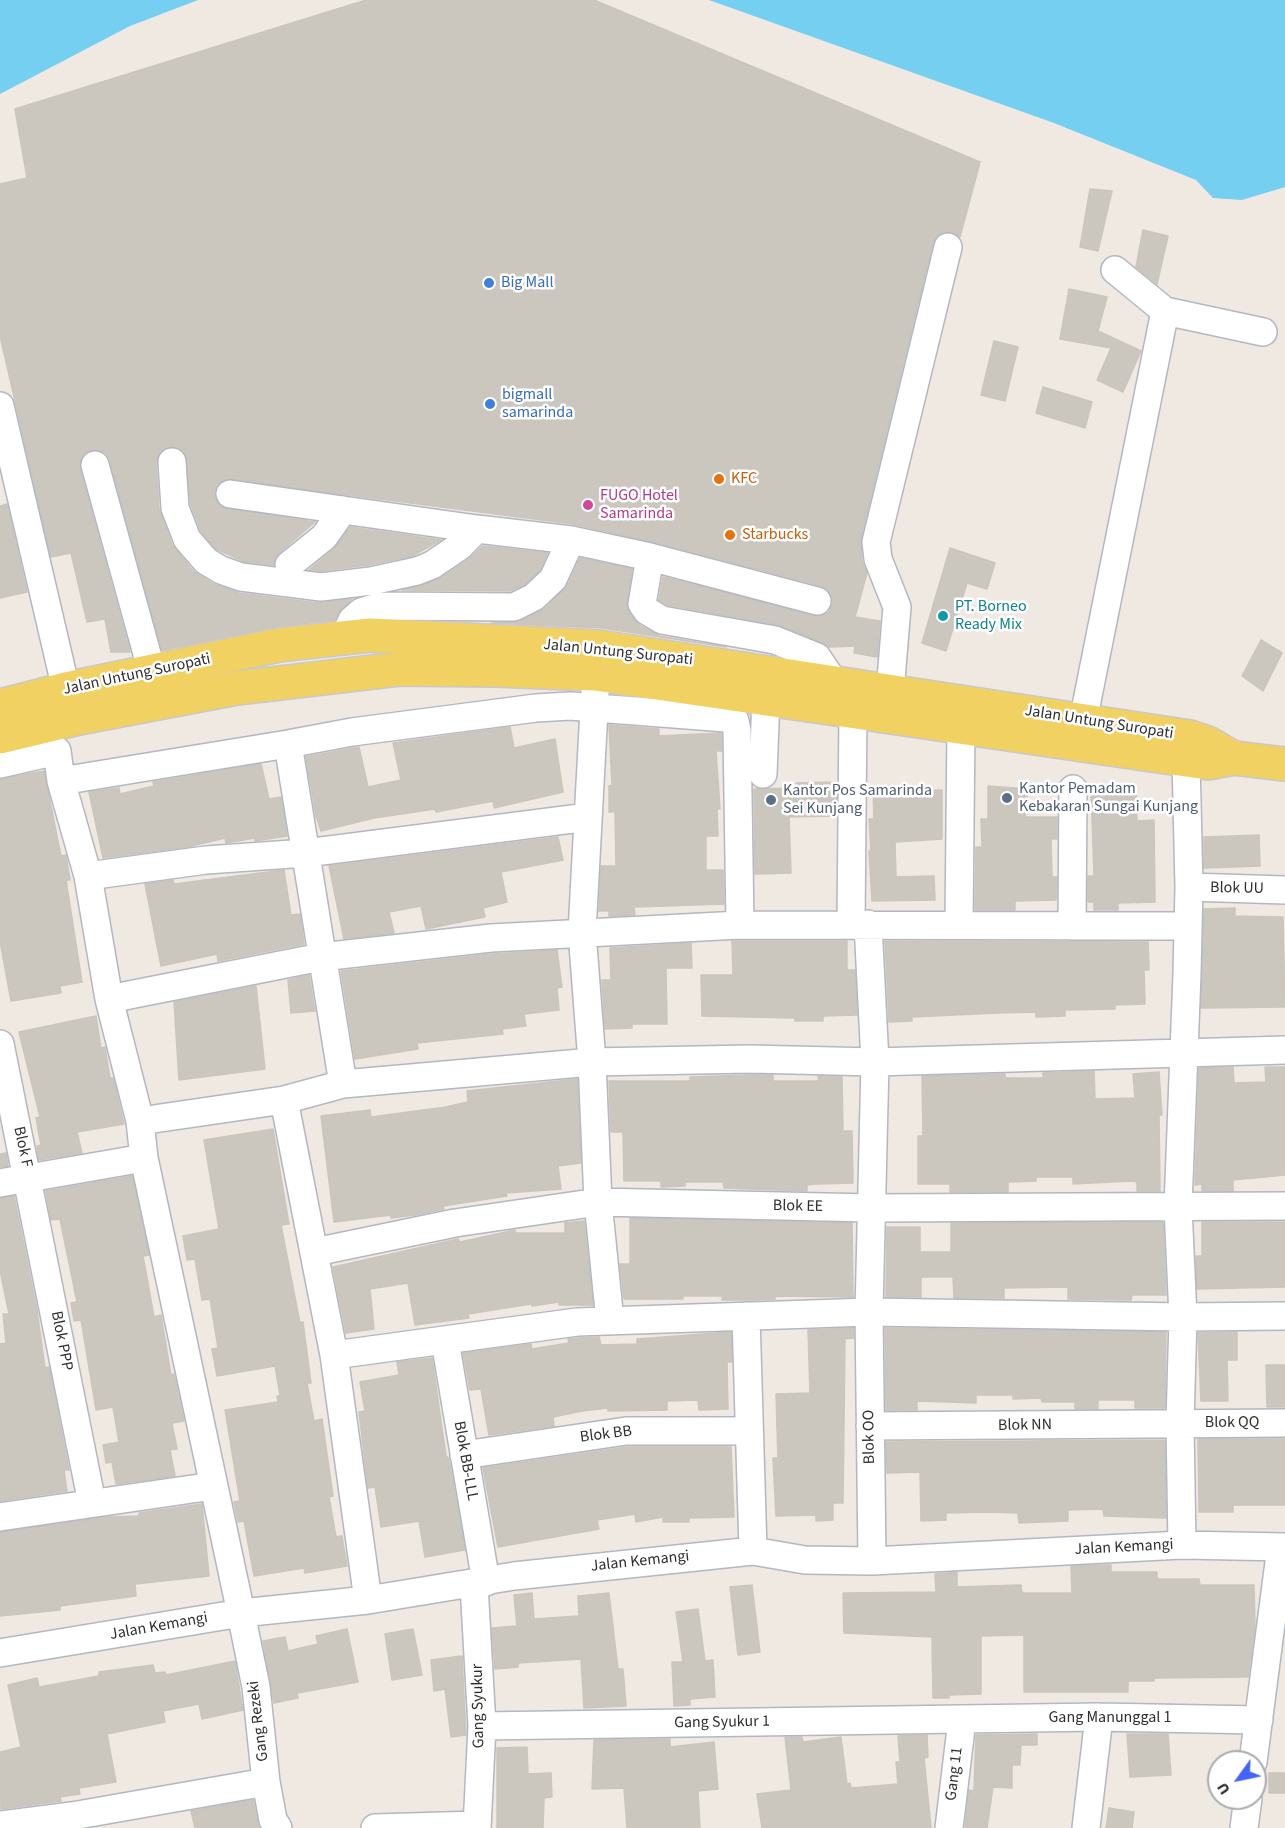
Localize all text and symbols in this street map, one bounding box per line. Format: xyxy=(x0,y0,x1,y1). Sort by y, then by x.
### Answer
place label: Big Mall xyxy=(501,273,553,293)
marker: Big Mall xyxy=(482,276,496,290)
place label: bigmall samarinda xyxy=(502,385,573,423)
marker: bigmall samarinda xyxy=(483,397,497,411)
place label: KFC xyxy=(731,469,757,489)
marker: KFC xyxy=(712,472,726,486)
place label: FUGO Hotel Samarinda xyxy=(600,486,678,524)
marker: FUGO Hotel Samarinda xyxy=(581,498,595,512)
place label: Starbucks xyxy=(742,525,808,545)
marker: Starbucks xyxy=(723,528,737,542)
place label: PT. Borneo Ready Mix xyxy=(955,597,1027,635)
marker: PT. Borneo Ready Mix xyxy=(936,609,950,623)
street label: Jalan Untung Suropati xyxy=(542,636,694,670)
street label: Jalan Untung Suropati xyxy=(62,650,212,700)
street label: Jalan Untung Suropati xyxy=(1023,702,1175,744)
place label: Kantor Pemadam Kebakaran Sungai Kunjang xyxy=(1019,779,1198,817)
place label: Kantor Pos Samarinda Sei Kunjang xyxy=(783,781,932,819)
marker: Kantor Pemadam Kebakaran Sungai Kunjang xyxy=(1000,791,1014,805)
marker: Kantor Pos Samarinda Sei Kunjang xyxy=(764,793,778,807)
street label: Blok UU xyxy=(1210,879,1264,899)
street label: Blok F xyxy=(8,1125,36,1169)
street label: Blok EE xyxy=(773,1197,823,1217)
street label: Blok PPP xyxy=(46,1309,76,1373)
street label: Blok OO xyxy=(860,1410,880,1464)
street label: Blok QQ xyxy=(1205,1413,1259,1433)
street label: Blok NN xyxy=(998,1416,1052,1436)
street label: Blok BB-LLL xyxy=(449,1420,481,1502)
street label: Blok BB xyxy=(579,1422,633,1448)
street label: Jalan Kemangi xyxy=(1074,1536,1174,1560)
street label: Jalan Kemangi xyxy=(590,1547,690,1577)
street label: Jalan Kemangi xyxy=(109,1609,209,1645)
street label: Gang Syukur xyxy=(469,1664,489,1748)
street label: Gang Rezeki xyxy=(245,1680,273,1762)
street label: Gang Manunggal 1 xyxy=(1048,1708,1172,1728)
street label: Gang Syukur 1 xyxy=(674,1713,770,1733)
street label: Gang 11 xyxy=(942,1746,968,1802)
north arrow xyxy=(1207,1750,1267,1810)
text: U xyxy=(1211,1778,1236,1799)

